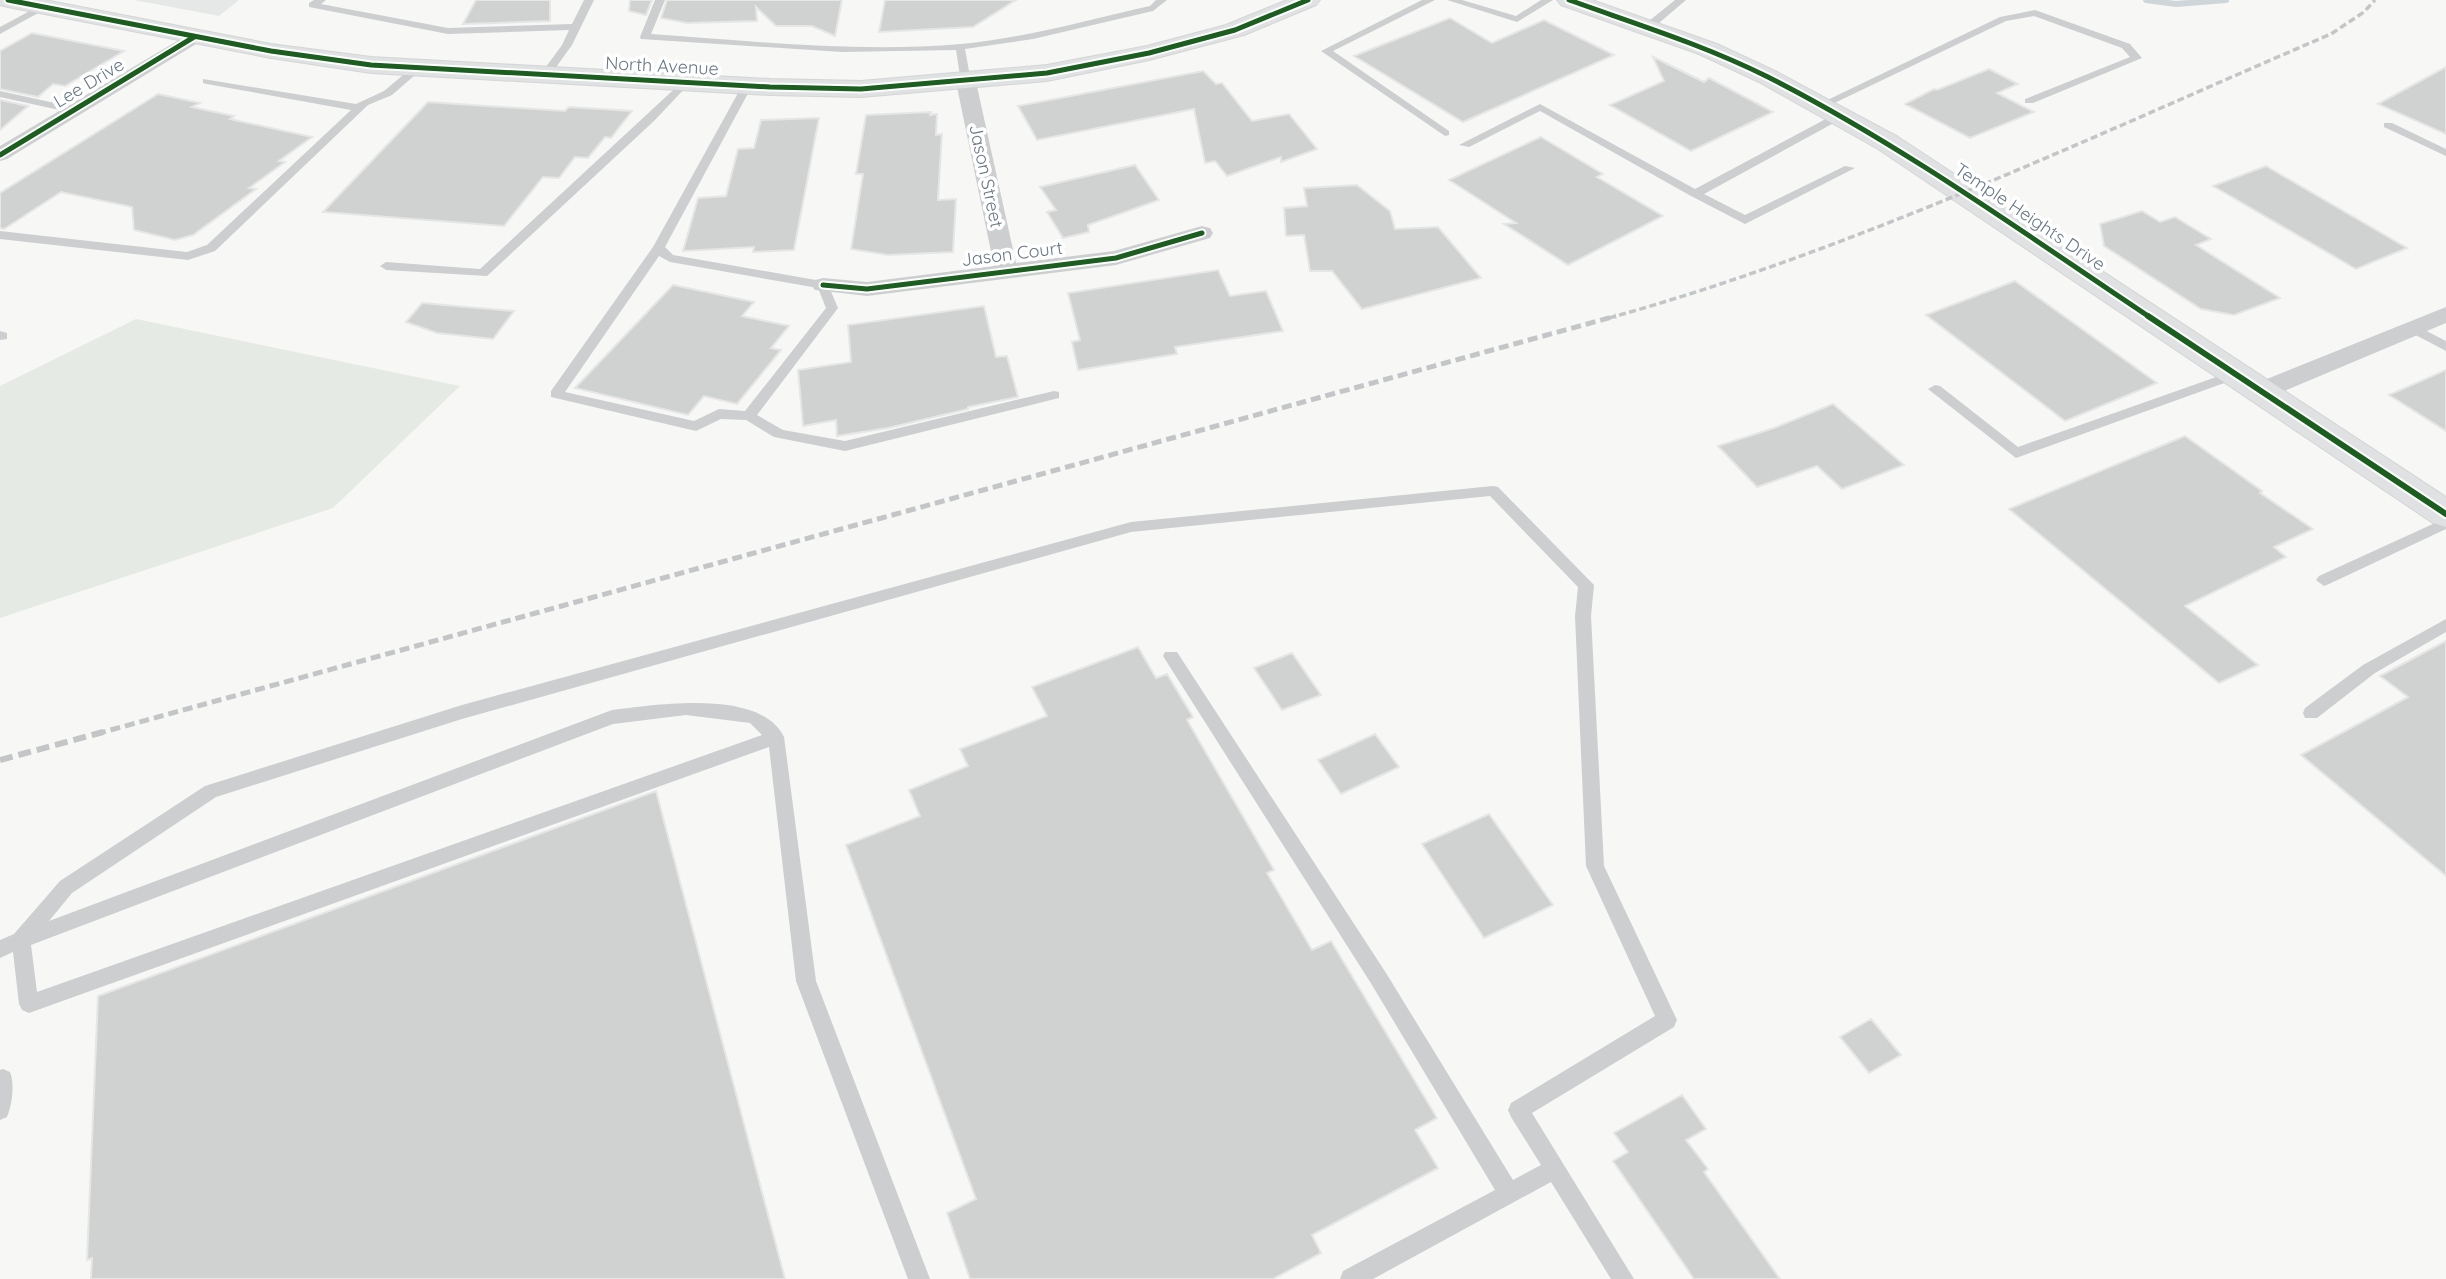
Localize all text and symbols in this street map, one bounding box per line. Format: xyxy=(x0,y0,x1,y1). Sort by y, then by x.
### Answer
street label: North Avenue xyxy=(605,51,719,80)
street label: Lee Drive xyxy=(49,53,128,113)
street label: Jason Street xyxy=(964,122,1009,230)
street label: Temple Heights Drive xyxy=(1951,158,2110,276)
street label: Jason Court xyxy=(960,236,1064,271)

